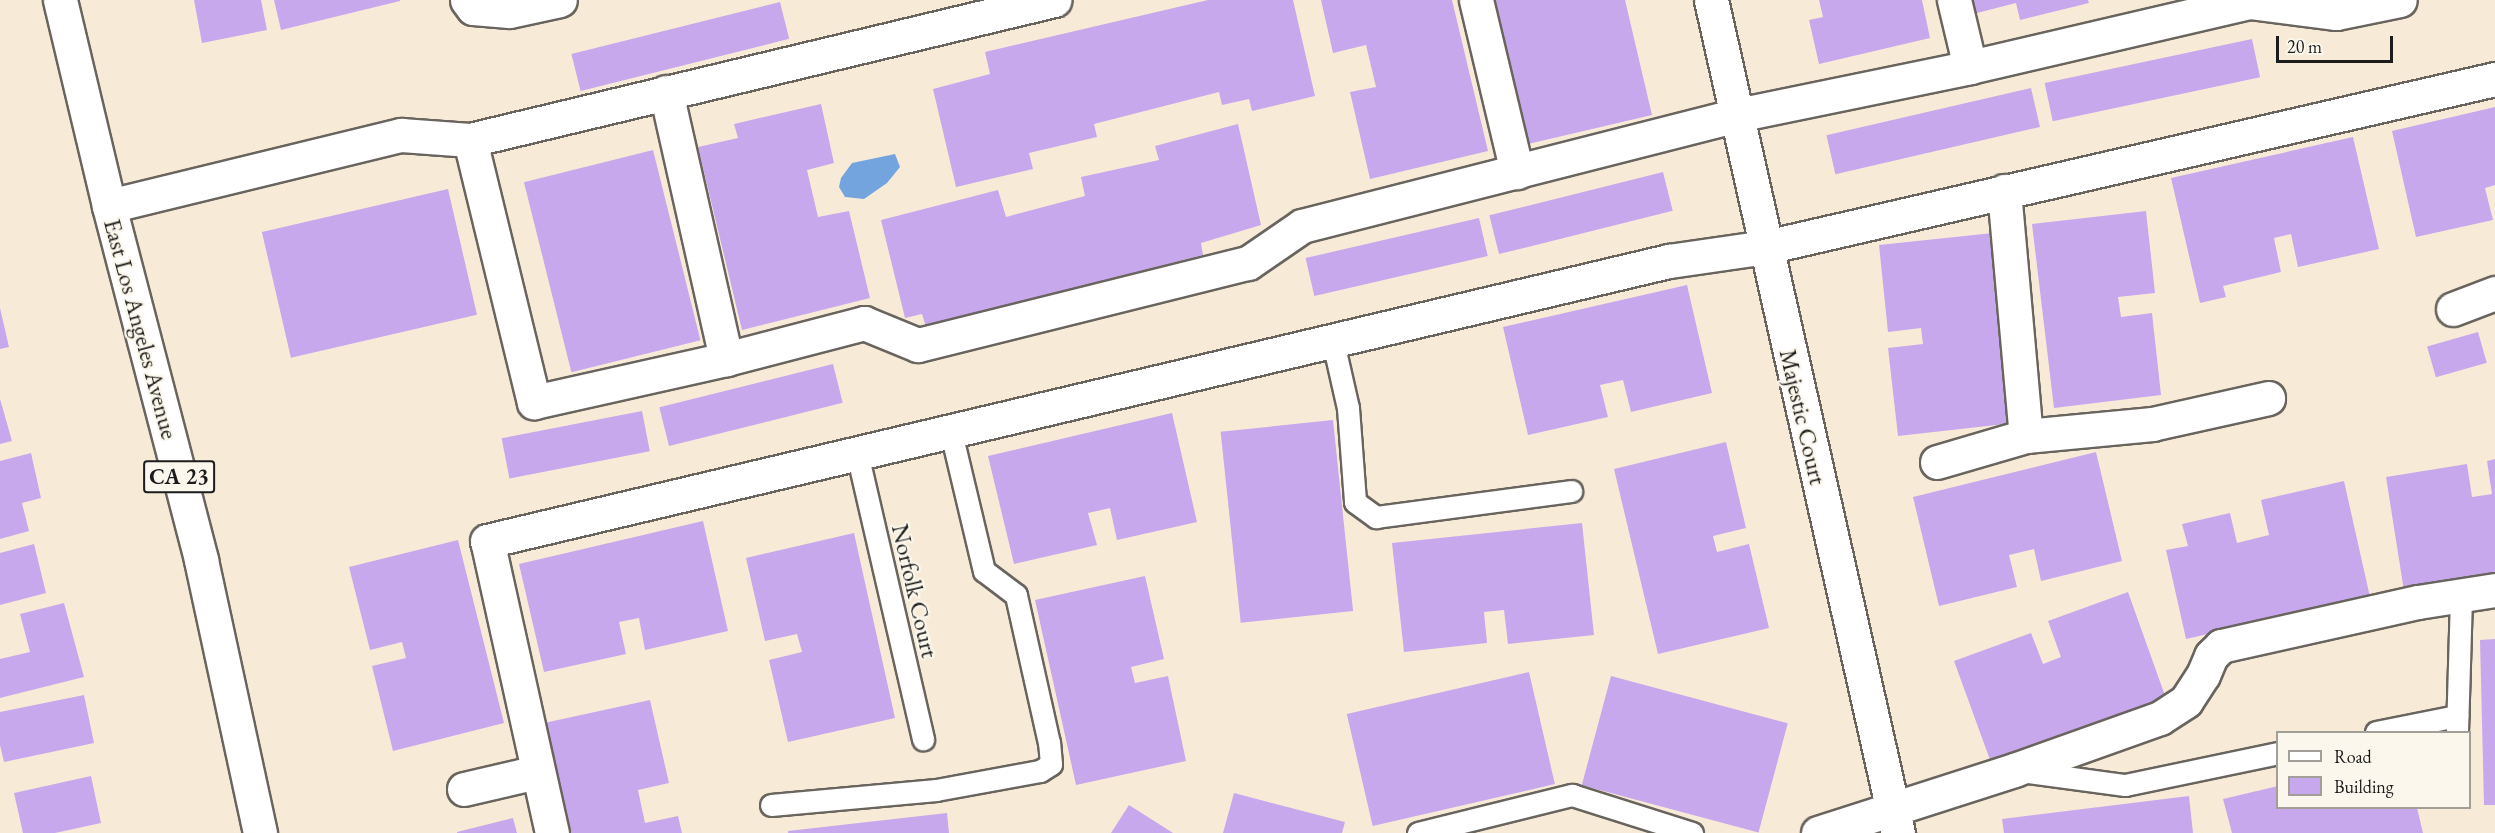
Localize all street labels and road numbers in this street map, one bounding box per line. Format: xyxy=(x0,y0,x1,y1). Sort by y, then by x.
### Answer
street label: East Los Angeles Avenue xyxy=(98,216,184,442)
street label: Majestic Court xyxy=(1773,346,1833,488)
road number: CA 23 xyxy=(143,458,215,496)
street label: Norfolk Court xyxy=(886,521,944,661)

